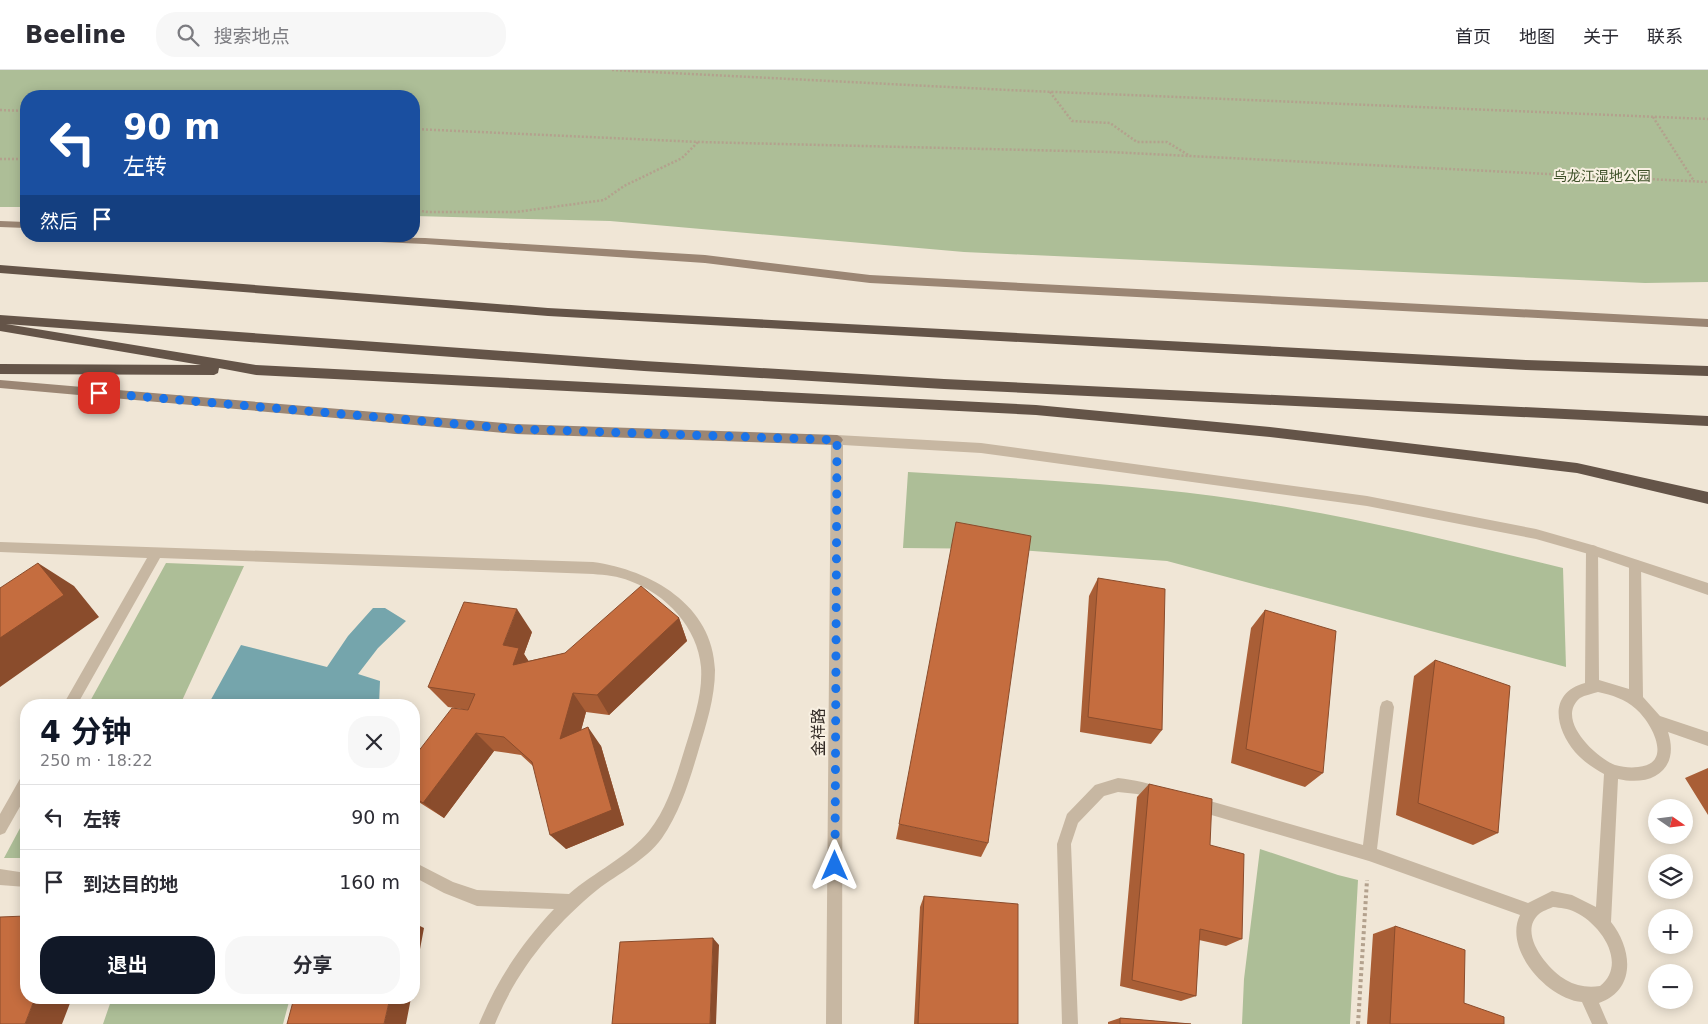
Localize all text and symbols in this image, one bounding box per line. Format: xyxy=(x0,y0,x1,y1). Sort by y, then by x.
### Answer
search box xyxy=(156,12,506,57)
text: Beeline xyxy=(25,21,126,49)
icon: search xyxy=(174,21,202,49)
text: 搜索地点 xyxy=(214,25,290,47)
text: 首页 xyxy=(1455,26,1491,47)
text: 地图 xyxy=(1519,26,1555,47)
text: 关于 xyxy=(1583,26,1619,47)
text: 联系 xyxy=(1647,26,1683,47)
text: 90 m xyxy=(123,107,220,147)
icon: left xyxy=(40,110,105,175)
text: 左转 xyxy=(123,154,167,179)
park label: 乌龙江湿地公园 xyxy=(1553,168,1651,184)
icon: arrive xyxy=(88,205,116,233)
text: 然后 xyxy=(40,210,78,232)
pin xyxy=(78,372,120,414)
icon: arrive xyxy=(85,379,113,407)
street label: 金祥路 xyxy=(809,708,828,756)
text: 4 分钟 xyxy=(40,714,131,749)
button: close xyxy=(348,716,400,768)
text: 250 m · 18:22 xyxy=(40,751,153,770)
north arrow xyxy=(1648,799,1692,844)
map controls xyxy=(1648,799,1693,1009)
icon: left xyxy=(40,803,68,831)
text: 90 m xyxy=(351,806,400,828)
text: 左转 xyxy=(83,808,121,830)
position arrow xyxy=(808,839,860,891)
button: layers xyxy=(1648,854,1693,899)
icon: arrive xyxy=(40,868,68,896)
text: 160 m xyxy=(339,871,400,893)
text: 到达目的地 xyxy=(83,873,178,895)
button: + xyxy=(1648,909,1693,954)
button: 退出 xyxy=(40,936,215,994)
button: 分享 xyxy=(225,936,400,994)
button: − xyxy=(1648,964,1693,1009)

